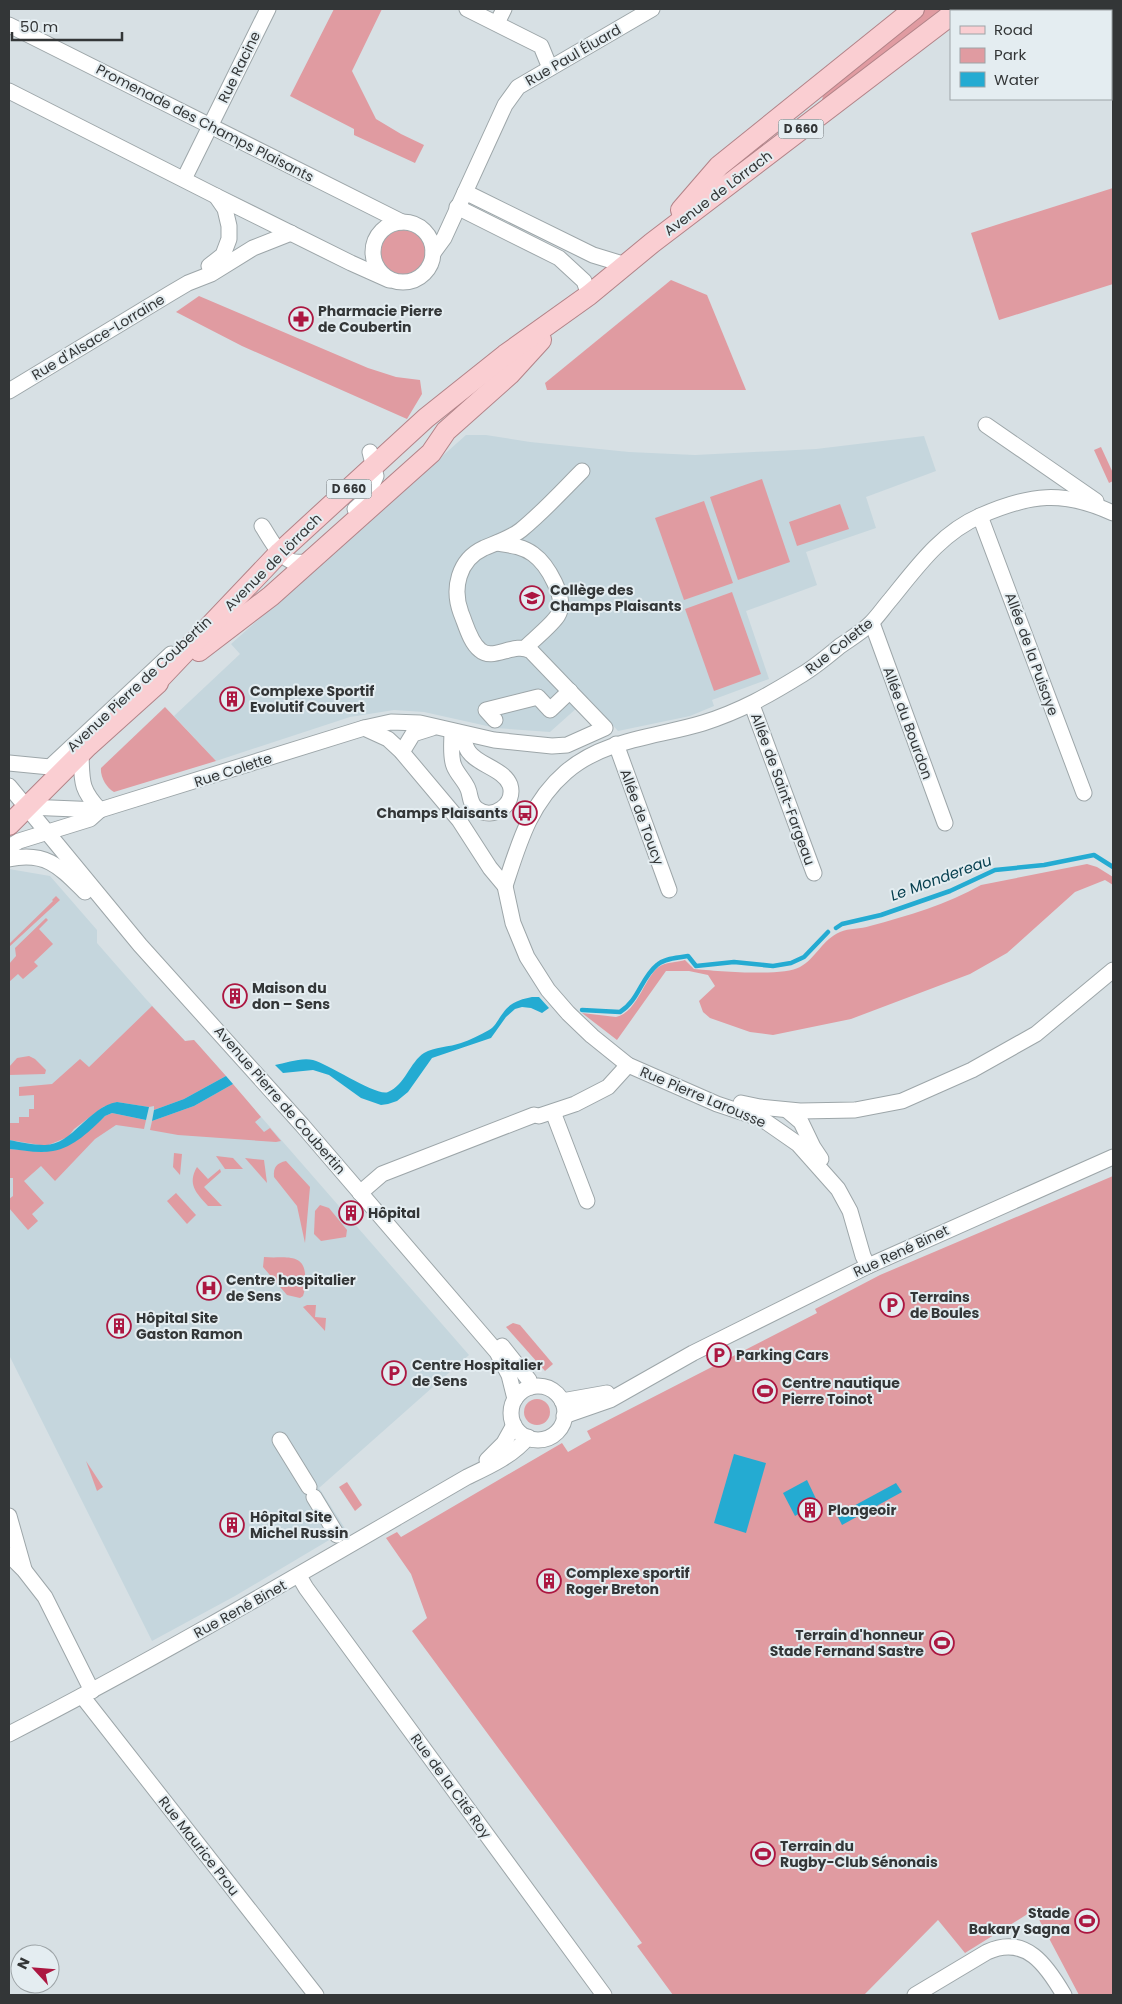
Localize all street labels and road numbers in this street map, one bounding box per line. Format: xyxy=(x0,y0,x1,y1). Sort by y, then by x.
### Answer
street label: Rue Paul Éluard xyxy=(522,20,624,90)
street label: Rue Racine xyxy=(213,28,265,106)
street label: Promenade des Champs Plaisants xyxy=(93,59,317,187)
road number: D 660 xyxy=(778,120,824,138)
street label: Avenue de Lörrach xyxy=(660,146,776,240)
street label: Rue d'Alsace-Lorraine xyxy=(28,289,169,385)
road number: D 660 xyxy=(326,479,372,498)
street label: Avenue de Lörrach xyxy=(220,509,326,615)
street label: Allée de la Puisaye xyxy=(1000,590,1064,719)
street label: Avenue Pierre de Coubertin xyxy=(62,612,216,756)
street label: Rue Colette xyxy=(801,613,877,679)
street label: Allée du Bourdon xyxy=(878,664,938,782)
street label: Allée de Saint-Fargeau xyxy=(746,710,820,868)
street label: Rue Colette xyxy=(192,748,275,792)
street label: Allée de Toucy xyxy=(615,766,669,868)
street label: Avenue Pierre de Coubertin xyxy=(210,1021,350,1179)
street label: Rue Pierre Larousse xyxy=(637,1061,769,1133)
street label: Rue René Binet xyxy=(850,1220,952,1282)
street label: Rue René Binet xyxy=(190,1575,290,1643)
street label: Rue de la Cité Roy xyxy=(406,1729,496,1843)
street label: Rue Maurice Prou xyxy=(154,1792,244,1900)

